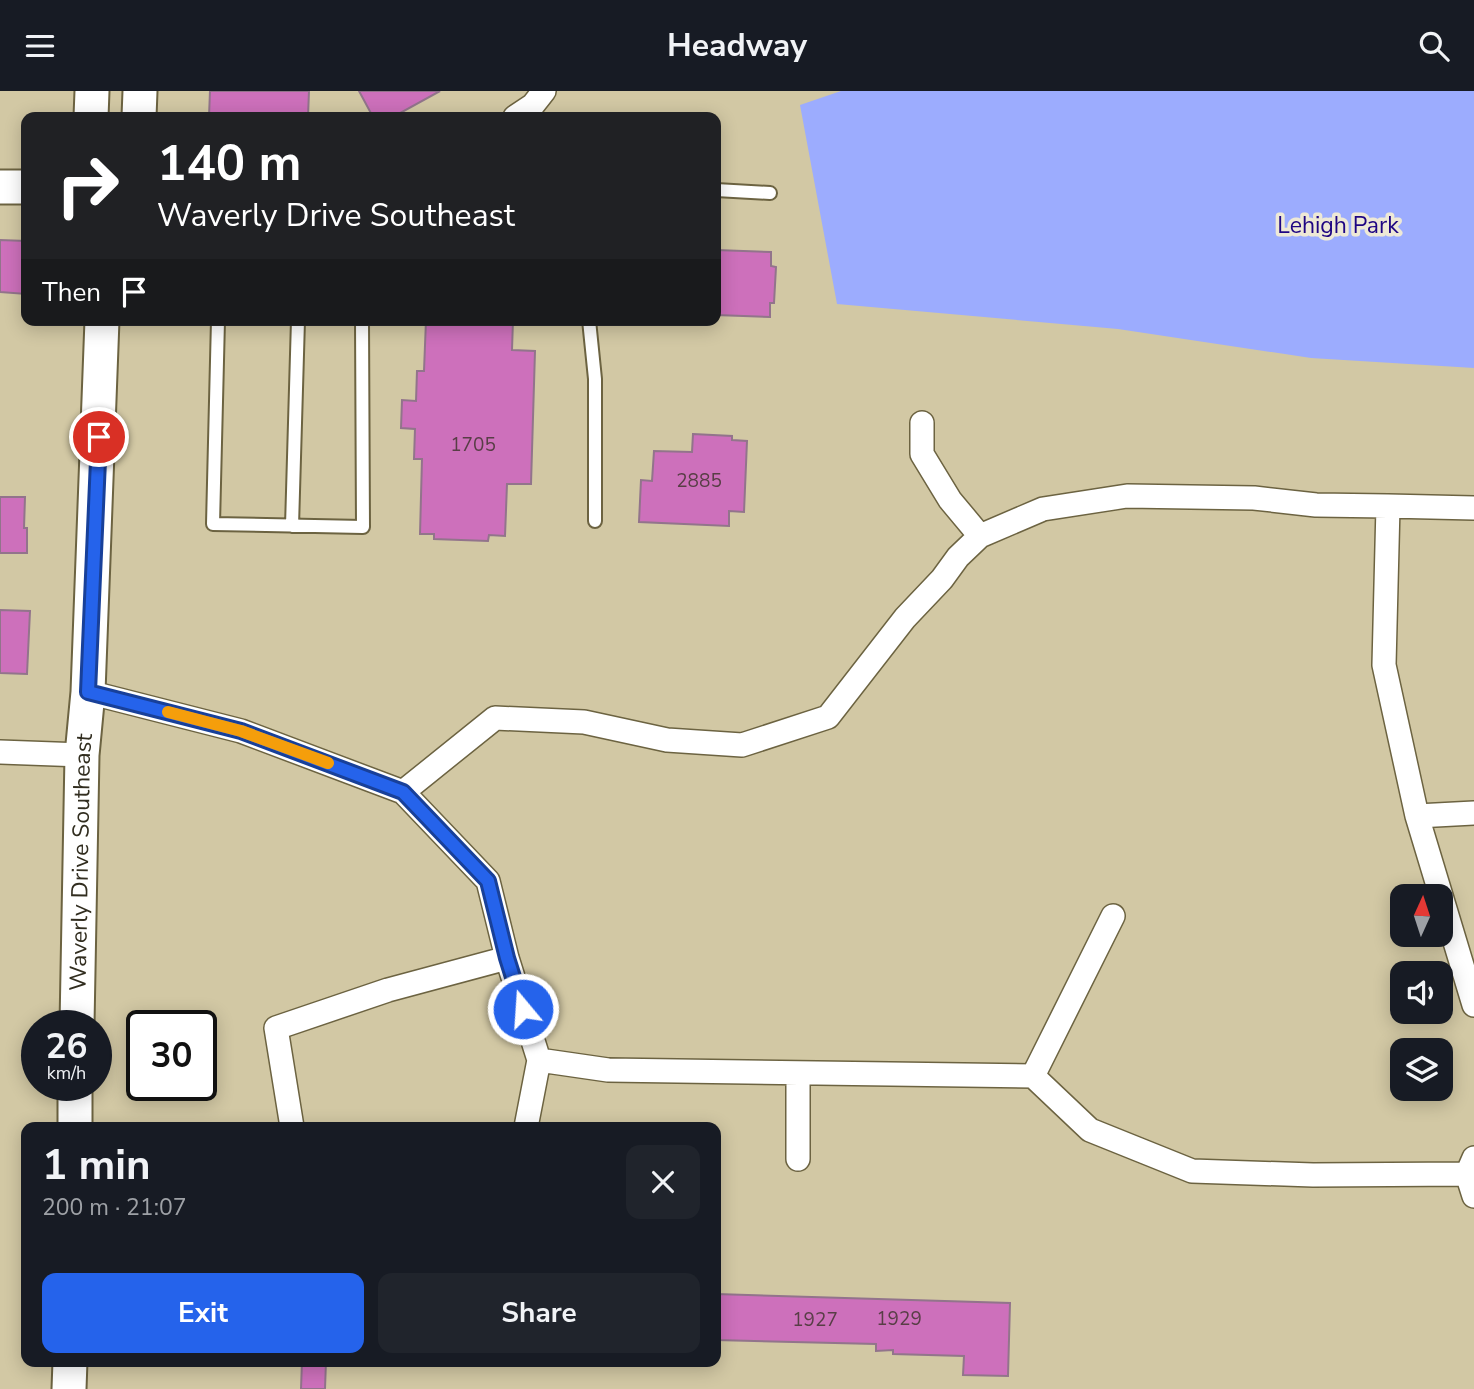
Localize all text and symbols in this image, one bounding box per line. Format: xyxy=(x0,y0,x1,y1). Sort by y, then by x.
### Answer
text: Headway xyxy=(667,24,807,67)
icon: menu xyxy=(21,27,59,65)
icon: search xyxy=(1415,27,1453,65)
text: 140 m xyxy=(157,130,301,197)
icon: right xyxy=(42,140,133,231)
text: Waverly Drive Southeast xyxy=(157,194,515,237)
park label: Lehigh Park xyxy=(1277,210,1399,241)
icon: arrive xyxy=(115,273,153,311)
text: Then xyxy=(42,275,101,310)
pin xyxy=(69,407,129,467)
icon: arrive xyxy=(80,418,118,456)
house number: 1705 xyxy=(450,432,496,458)
house number: 2885 xyxy=(676,468,722,494)
street label: Waverly Drive Southeast xyxy=(63,731,100,991)
north arrow xyxy=(1390,884,1452,947)
map controls xyxy=(1390,884,1453,1101)
button: sound xyxy=(1390,961,1453,1024)
position arrow xyxy=(486,972,560,1046)
speed limit sign: 30 xyxy=(126,1010,217,1101)
text: 26 xyxy=(45,1023,88,1070)
button: layers xyxy=(1390,1038,1453,1101)
text: km/h xyxy=(47,1061,86,1085)
text: 1 min xyxy=(42,1137,151,1194)
button: close xyxy=(626,1145,700,1219)
text: 200 m · 21:07 xyxy=(42,1192,187,1223)
button: Exit xyxy=(42,1273,364,1353)
button: Share xyxy=(378,1273,700,1353)
house number: 1929 xyxy=(876,1306,922,1332)
house number: 1927 xyxy=(792,1307,838,1333)

